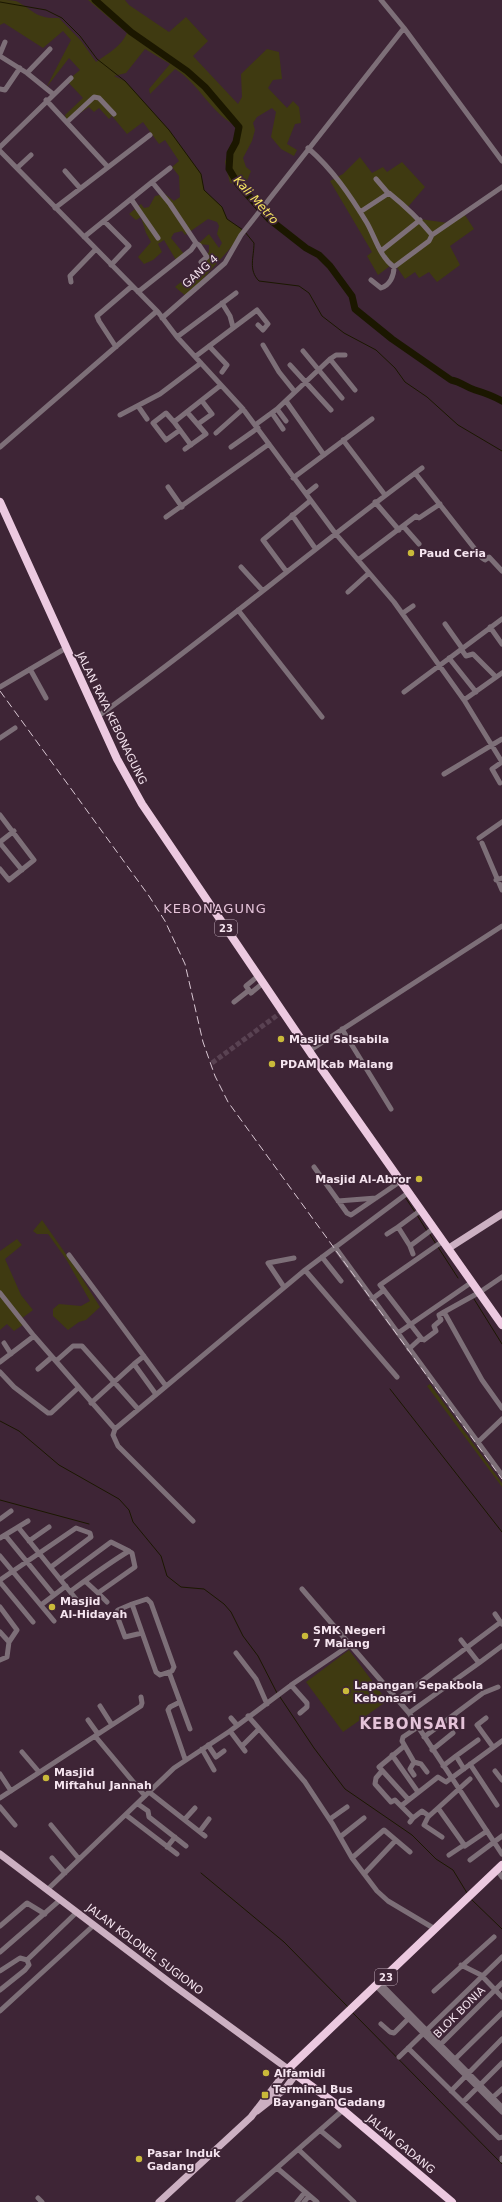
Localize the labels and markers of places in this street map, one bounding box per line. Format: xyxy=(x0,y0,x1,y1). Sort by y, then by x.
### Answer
place label: Paud Ceria xyxy=(419,547,486,560)
marker: Paud Ceria xyxy=(406,548,416,558)
place label: Masjid Salsabila xyxy=(289,1033,389,1046)
marker: Masjid Salsabila xyxy=(276,1034,286,1044)
place label: PDAM Kab Malang xyxy=(280,1058,393,1071)
marker: PDAM Kab Malang xyxy=(267,1059,277,1069)
place label: Masjid Al-Abror xyxy=(315,1173,412,1186)
marker: Masjid Al-Abror xyxy=(414,1174,424,1184)
place label: Masjid Al-Hidayah xyxy=(60,1595,127,1621)
marker: Masjid Al-Hidayah xyxy=(47,1602,57,1612)
place label: SMK Negeri 7 Malang xyxy=(313,1624,385,1650)
marker: SMK Negeri 7 Malang xyxy=(300,1631,310,1641)
place label: Lapangan Sepakbola Kebonsari xyxy=(354,1679,483,1705)
marker: Lapangan Sepakbola Kebonsari xyxy=(341,1686,351,1696)
place label: Masjid Miftahul Jannah xyxy=(54,1766,152,1792)
marker: Masjid Miftahul Jannah xyxy=(41,1773,51,1783)
place label: Alfamidi xyxy=(274,2067,325,2080)
marker: Alfamidi xyxy=(261,2068,271,2078)
place label: Terminal Bus Bayangan Gadang xyxy=(273,2083,385,2109)
marker: Terminal Bus Bayangan Gadang xyxy=(260,2090,270,2100)
place label: Pasar Induk Gadang xyxy=(147,2147,221,2173)
marker: Pasar Induk Gadang xyxy=(134,2154,144,2164)

